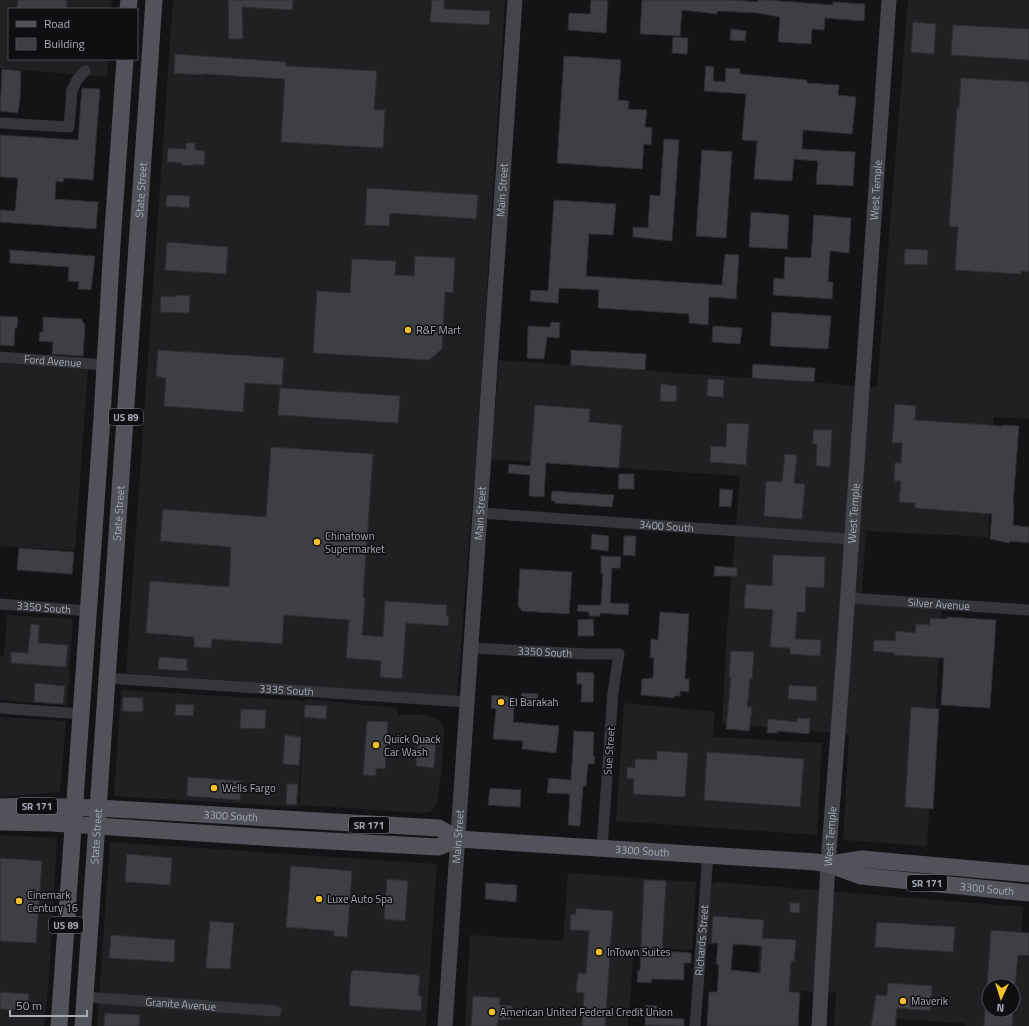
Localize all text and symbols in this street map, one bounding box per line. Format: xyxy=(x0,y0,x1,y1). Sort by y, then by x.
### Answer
legend xyxy=(8,8,138,60)
text: Road xyxy=(44,14,70,33)
text: Building xyxy=(44,34,85,53)
street label: West Temple xyxy=(866,159,886,220)
street label: State Street xyxy=(131,162,151,218)
street label: Main Street xyxy=(492,162,512,217)
place label: R&F Mart xyxy=(416,322,461,338)
marker: R&F Mart xyxy=(403,325,413,335)
street label: Ford Avenue xyxy=(23,351,83,371)
road number: US 89 xyxy=(109,409,143,425)
street label: West Temple xyxy=(843,482,864,544)
street label: State Street xyxy=(109,485,128,541)
street label: Main Street xyxy=(470,486,490,541)
street label: 3400 South xyxy=(639,516,694,536)
place label: Chinatown Supermarket xyxy=(325,528,385,557)
marker: Chinatown Supermarket xyxy=(312,537,322,547)
street label: Silver Avenue xyxy=(907,594,971,614)
street label: 3350 South xyxy=(16,597,72,618)
street label: 3350 South xyxy=(517,642,573,661)
street label: 3335 South xyxy=(259,680,314,700)
place label: El Barakah xyxy=(509,694,558,710)
marker: El Barakah xyxy=(496,697,506,707)
street label: Sue Street xyxy=(599,726,619,776)
place label: Quick Quack Car Wash xyxy=(384,731,441,760)
marker: Quick Quack Car Wash xyxy=(371,740,381,750)
place label: Wells Fargo xyxy=(222,780,276,796)
marker: Wells Fargo xyxy=(209,783,219,793)
road number: SR 171 xyxy=(17,798,57,814)
street label: West Temple xyxy=(820,805,840,867)
street label: 3300 South xyxy=(203,806,258,825)
street label: State Street xyxy=(86,808,106,865)
street label: Main Street xyxy=(448,809,468,864)
road number: SR 171 xyxy=(349,817,389,833)
street label: 3300 South xyxy=(615,841,670,861)
road number: SR 171 xyxy=(907,875,947,891)
street label: 3300 South xyxy=(959,878,1015,899)
place label: Cinemark Century 16 xyxy=(27,887,78,916)
place label: Luxe Auto Spa xyxy=(327,891,393,907)
marker: Luxe Auto Spa xyxy=(314,894,324,904)
marker: Cinemark Century 16 xyxy=(14,896,24,906)
street label: Richards Street xyxy=(691,904,712,976)
road number: US 89 xyxy=(49,917,83,933)
place label: InTown Suites xyxy=(607,944,671,960)
marker: InTown Suites xyxy=(594,947,604,957)
north arrow xyxy=(981,978,1021,1018)
scale bar xyxy=(10,992,87,1018)
street label: Granite Avenue xyxy=(145,993,217,1015)
place label: Maverik xyxy=(911,993,949,1009)
text: 50 m xyxy=(16,996,42,1015)
marker: Maverik xyxy=(898,996,908,1006)
text: N xyxy=(996,1000,1005,1016)
place label: American United Federal Credit Union xyxy=(500,1004,673,1020)
marker: American United Federal Credit Union xyxy=(487,1007,497,1017)

